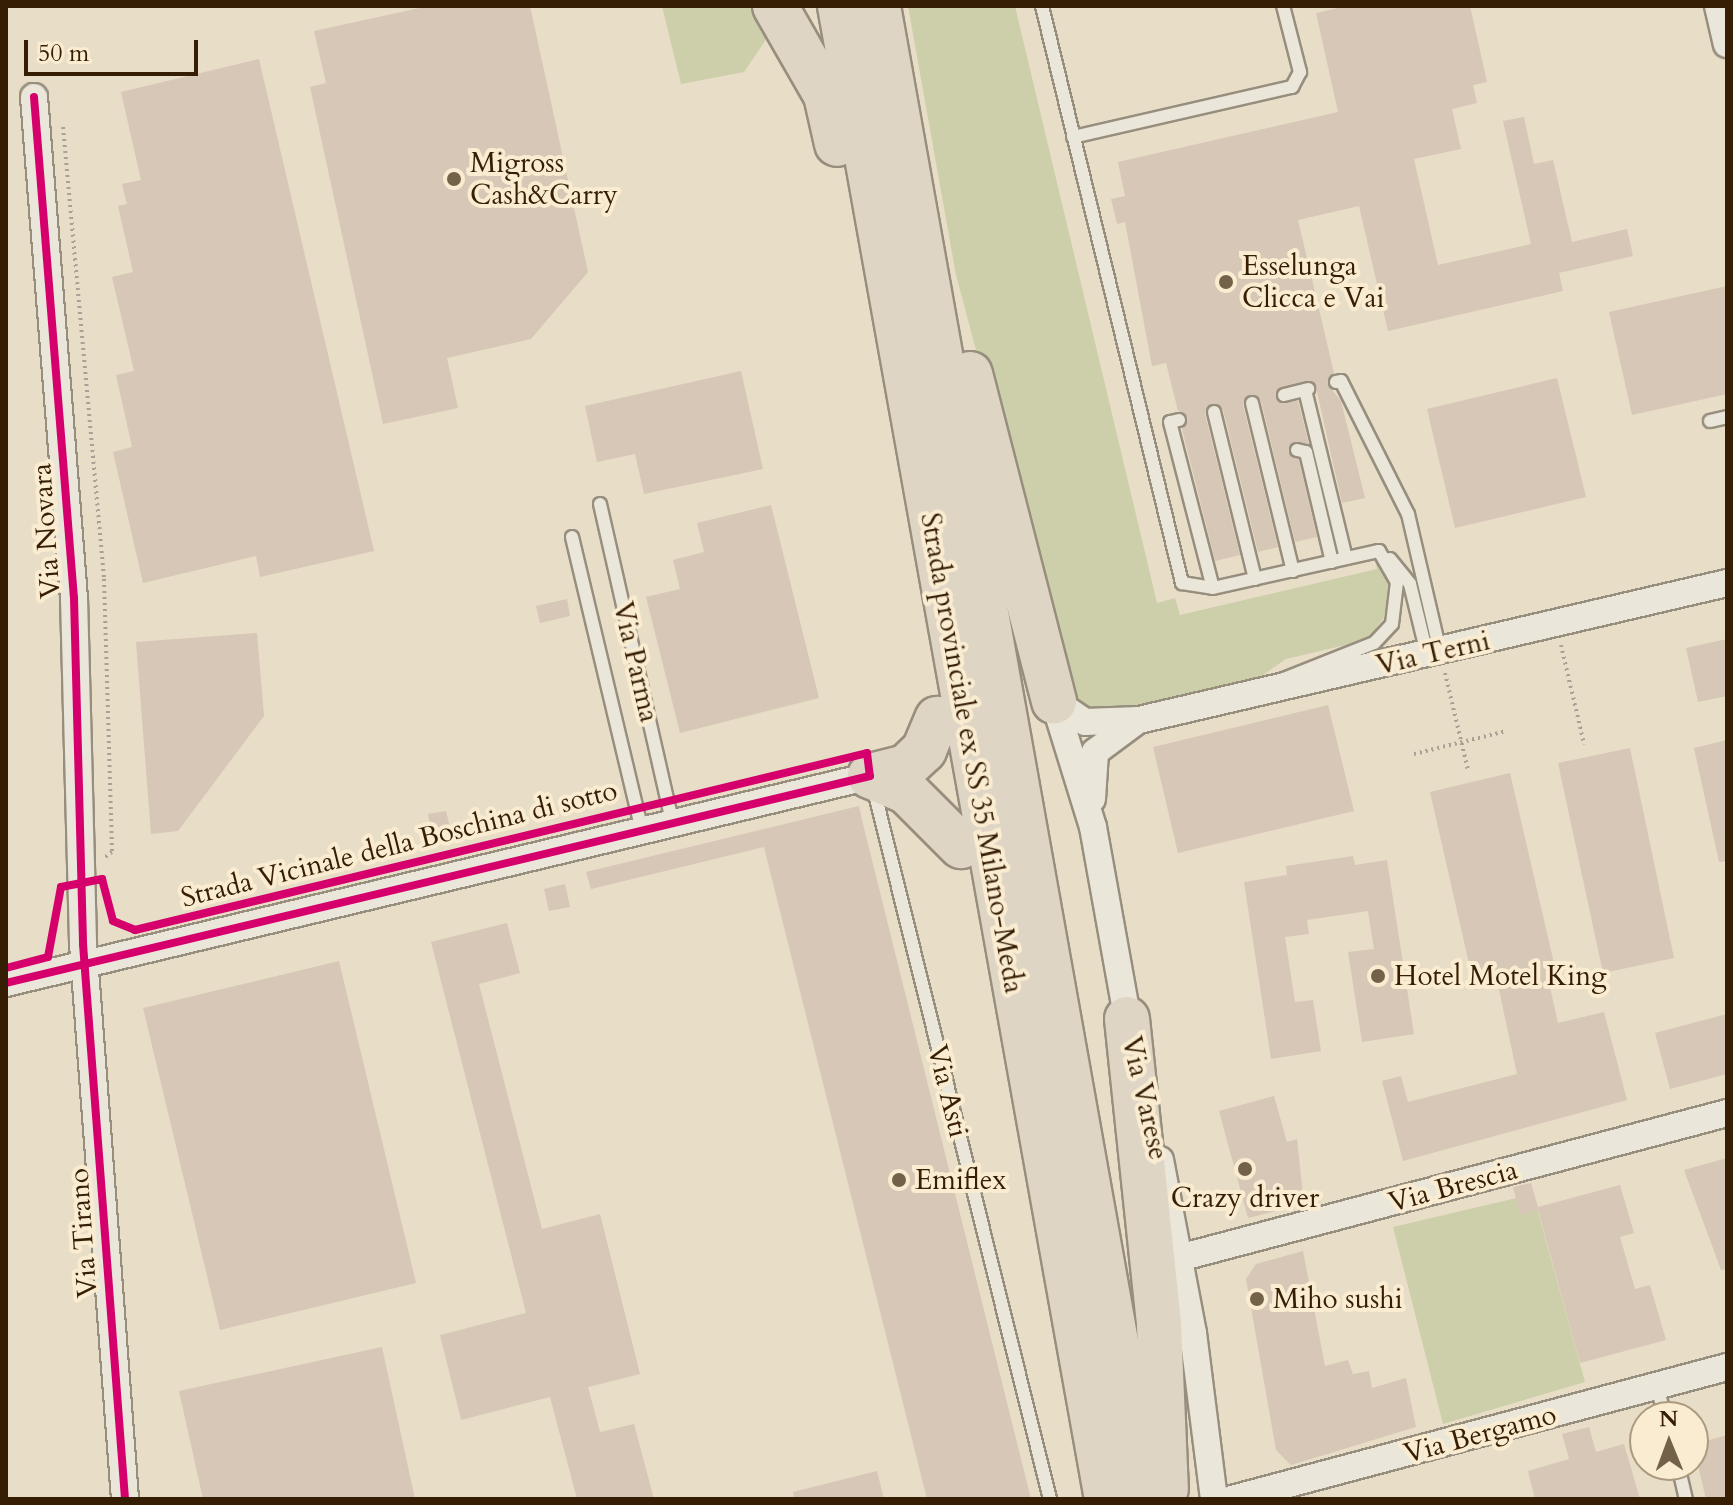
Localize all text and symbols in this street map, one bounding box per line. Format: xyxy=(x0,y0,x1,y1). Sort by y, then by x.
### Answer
scale bar xyxy=(28,24,202,74)
text: 50 m xyxy=(38,37,89,70)
place label: Migross Cash&Carry xyxy=(470,146,618,212)
marker: Migross Cash&Carry xyxy=(445,170,463,188)
place label: Esselunga Clicca e Vai xyxy=(1242,249,1384,315)
marker: Esselunga Clicca e Vai xyxy=(1217,273,1235,291)
street label: Via Novara xyxy=(25,462,67,600)
street label: Strada provinciale ex SS 35 Milano-Meda xyxy=(913,510,1031,996)
street label: Via Parma xyxy=(606,598,666,726)
street label: Via Terni xyxy=(1373,624,1493,682)
street label: Strada Vicinale della Boschina di sotto xyxy=(177,773,621,915)
place label: Hotel Motel King xyxy=(1394,959,1607,993)
marker: Hotel Motel King xyxy=(1369,967,1387,985)
street label: Via Varese xyxy=(1114,1033,1176,1163)
street label: Via Asti xyxy=(920,1041,976,1141)
street label: Via Brescia xyxy=(1385,1153,1521,1219)
marker: Crazy driver xyxy=(1236,1160,1254,1178)
place label: Emiflex xyxy=(915,1163,1006,1197)
street label: Via Tirano xyxy=(62,1167,104,1299)
marker: Emiflex xyxy=(890,1171,908,1189)
place label: Crazy driver xyxy=(1171,1181,1319,1215)
place label: Miho sushi xyxy=(1273,1282,1403,1316)
marker: Miho sushi xyxy=(1248,1290,1266,1308)
street label: Via Bergamo xyxy=(1400,1398,1560,1470)
north arrow xyxy=(1629,1401,1709,1481)
text: N xyxy=(1659,1404,1678,1434)

